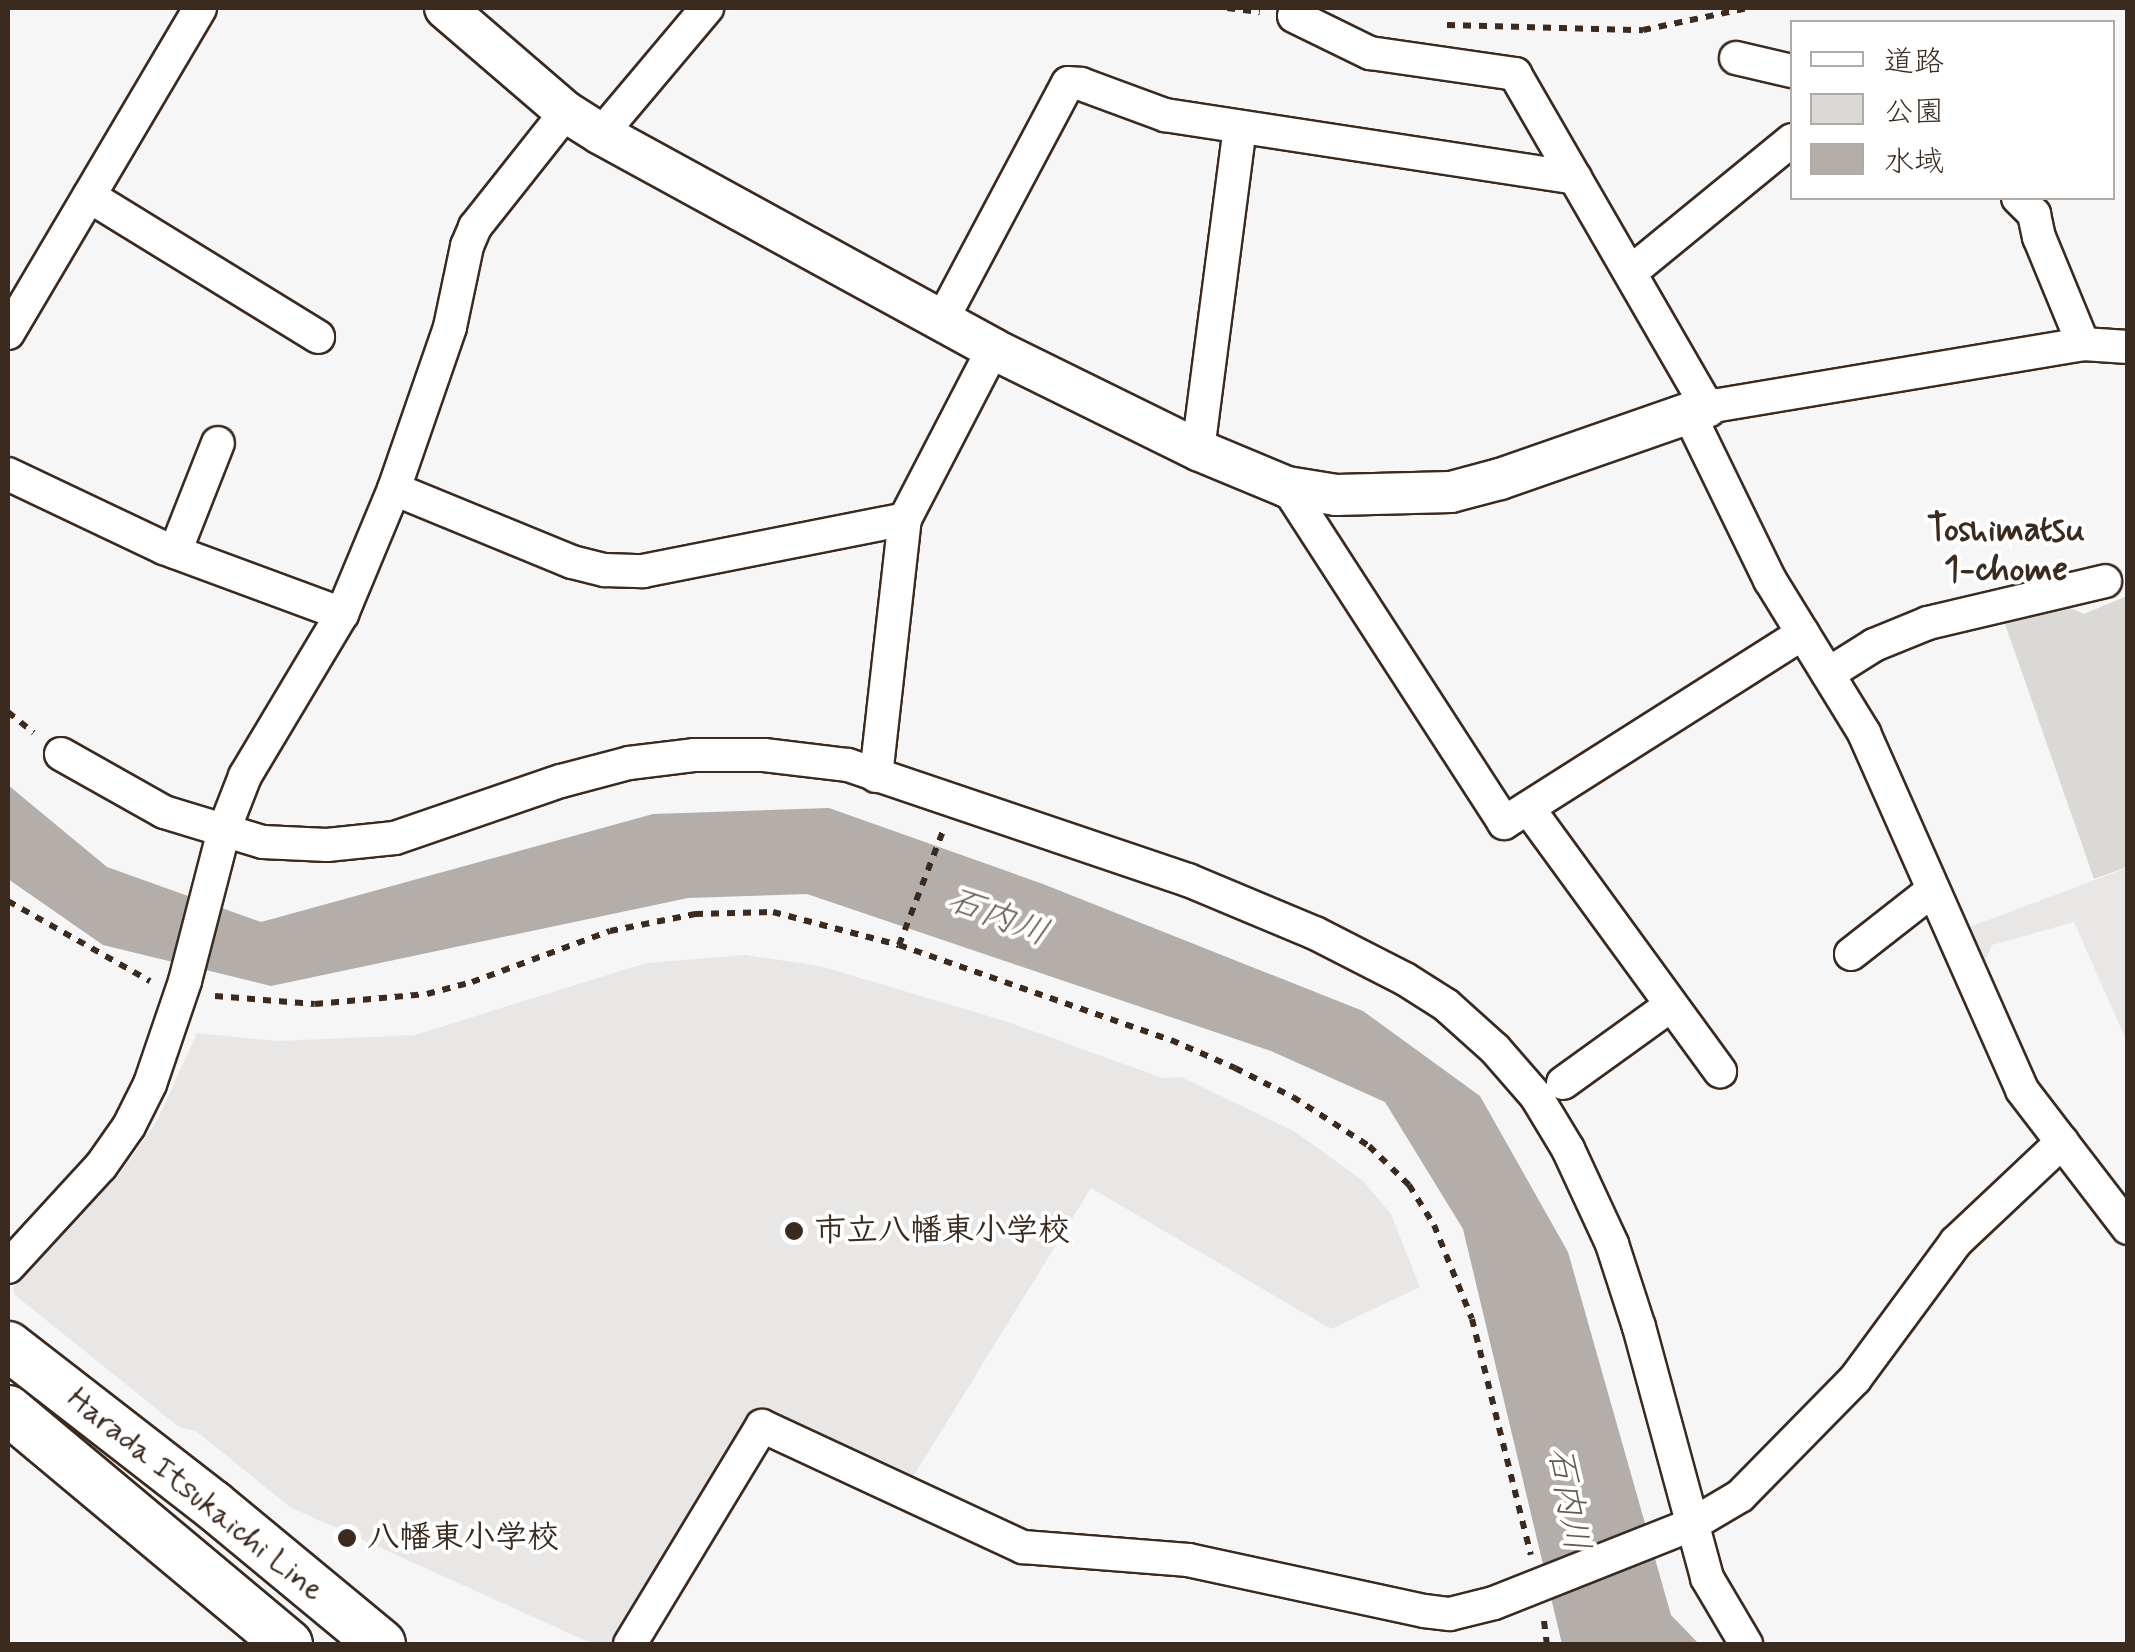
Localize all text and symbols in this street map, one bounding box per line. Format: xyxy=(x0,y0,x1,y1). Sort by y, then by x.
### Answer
legend xyxy=(1790,20,2115,200)
text: 道路 xyxy=(1884,43,1944,82)
text: 公園 xyxy=(1884,93,1944,132)
text: 水域 xyxy=(1884,143,1944,182)
district label: Toshimatsu 1-chome xyxy=(1927,509,2085,591)
water label: 石内川 xyxy=(941,879,1055,955)
place label: 市立八幡東小学校 xyxy=(814,1212,1070,1250)
marker: 市立八幡東小学校 xyxy=(783,1220,805,1242)
street label: Harada Itsukaichi Line xyxy=(59,1380,331,1610)
water label: 石内川 xyxy=(1538,1444,1598,1554)
place label: 八幡東小学校 xyxy=(367,1519,559,1557)
marker: 八幡東小学校 xyxy=(336,1527,358,1549)

